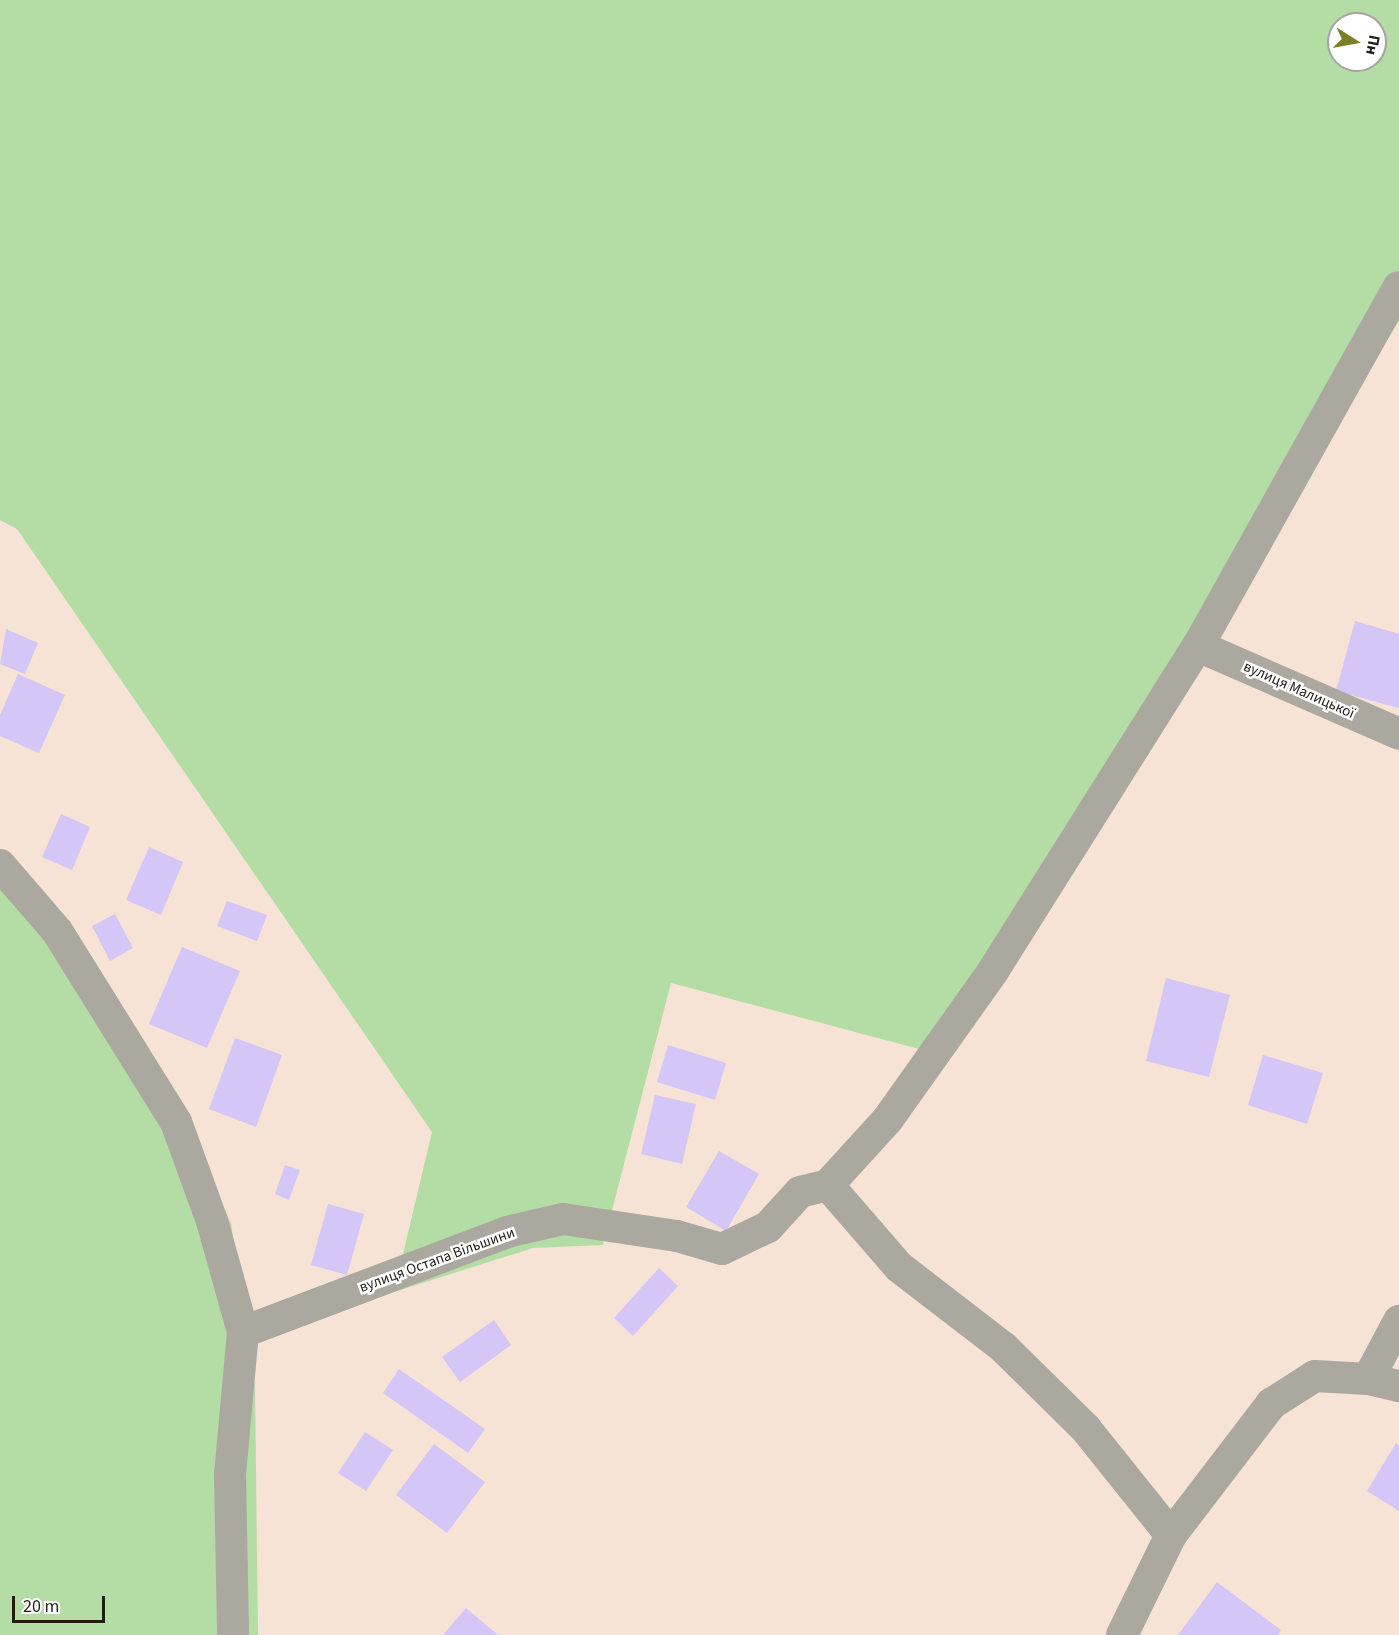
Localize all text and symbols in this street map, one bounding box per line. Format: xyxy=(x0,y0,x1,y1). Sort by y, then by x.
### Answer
north arrow xyxy=(1327,12,1387,72)
text: Пн xyxy=(1360,33,1385,57)
street label: вулиця Малицької xyxy=(1241,657,1357,723)
street label: вулиця Остапа Вільшини xyxy=(357,1223,517,1297)
scale bar xyxy=(15,1584,108,1622)
text: 20 m xyxy=(23,1594,59,1619)

